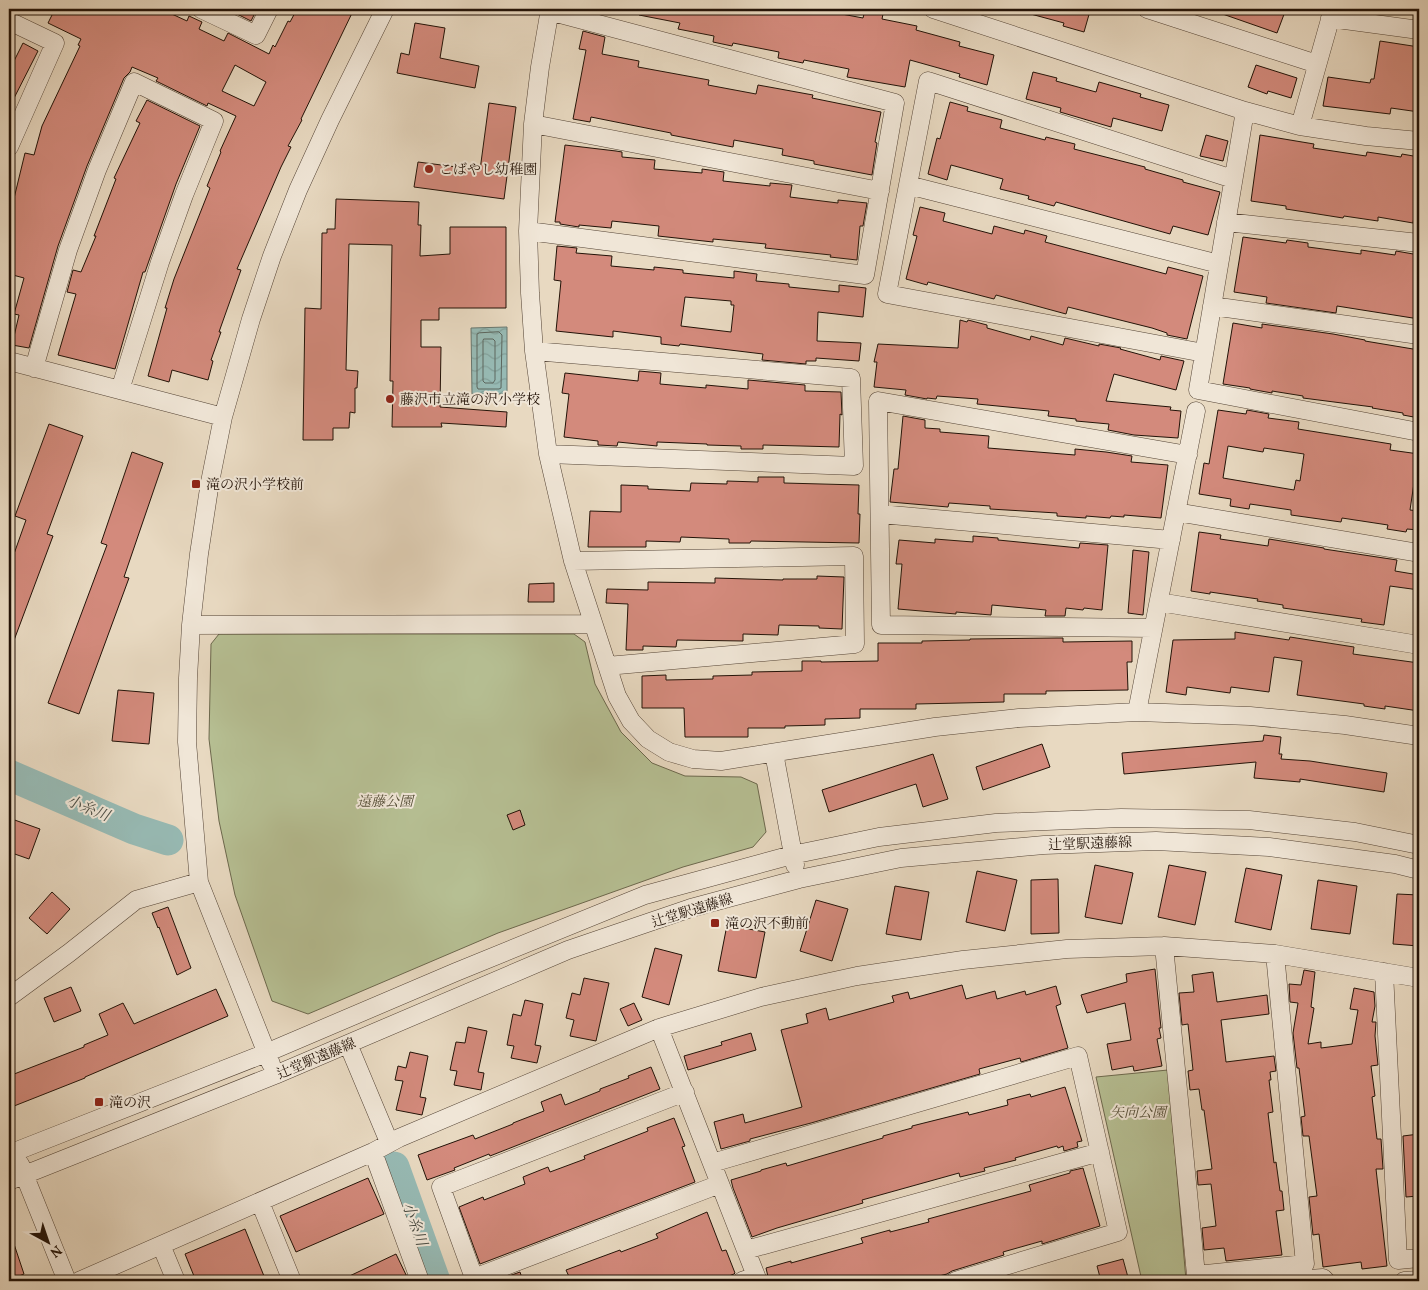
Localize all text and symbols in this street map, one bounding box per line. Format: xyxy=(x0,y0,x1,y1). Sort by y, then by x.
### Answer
place label: こばやし幼稚園 xyxy=(439,161,537,180)
marker: こばやし幼稚園 xyxy=(423,163,435,175)
place label: 藤沢市立滝の沢小学校 xyxy=(400,391,540,410)
marker: 藤沢市立滝の沢小学校 xyxy=(384,393,396,405)
place label: 滝の沢小学校前 xyxy=(206,476,304,495)
marker: 滝の沢小学校前 xyxy=(190,478,202,490)
water label: 小糸川 xyxy=(63,791,114,828)
park label: 遠藤公園 xyxy=(357,793,415,812)
street label: 辻堂駅遠藤線 xyxy=(1048,834,1132,855)
street label: 辻堂駅遠藤線 xyxy=(649,890,735,933)
place label: 滝の沢不動前 xyxy=(725,915,809,934)
marker: 滝の沢不動前 xyxy=(709,917,721,929)
street label: 辻堂駅遠藤線 xyxy=(274,1034,359,1085)
place label: 滝の沢 xyxy=(109,1094,151,1113)
marker: 滝の沢 xyxy=(93,1096,105,1108)
park label: 矢向公園 xyxy=(1110,1104,1168,1123)
water label: 小糸川 xyxy=(396,1200,432,1251)
north arrow xyxy=(22,1218,72,1268)
text: N xyxy=(45,1240,65,1261)

